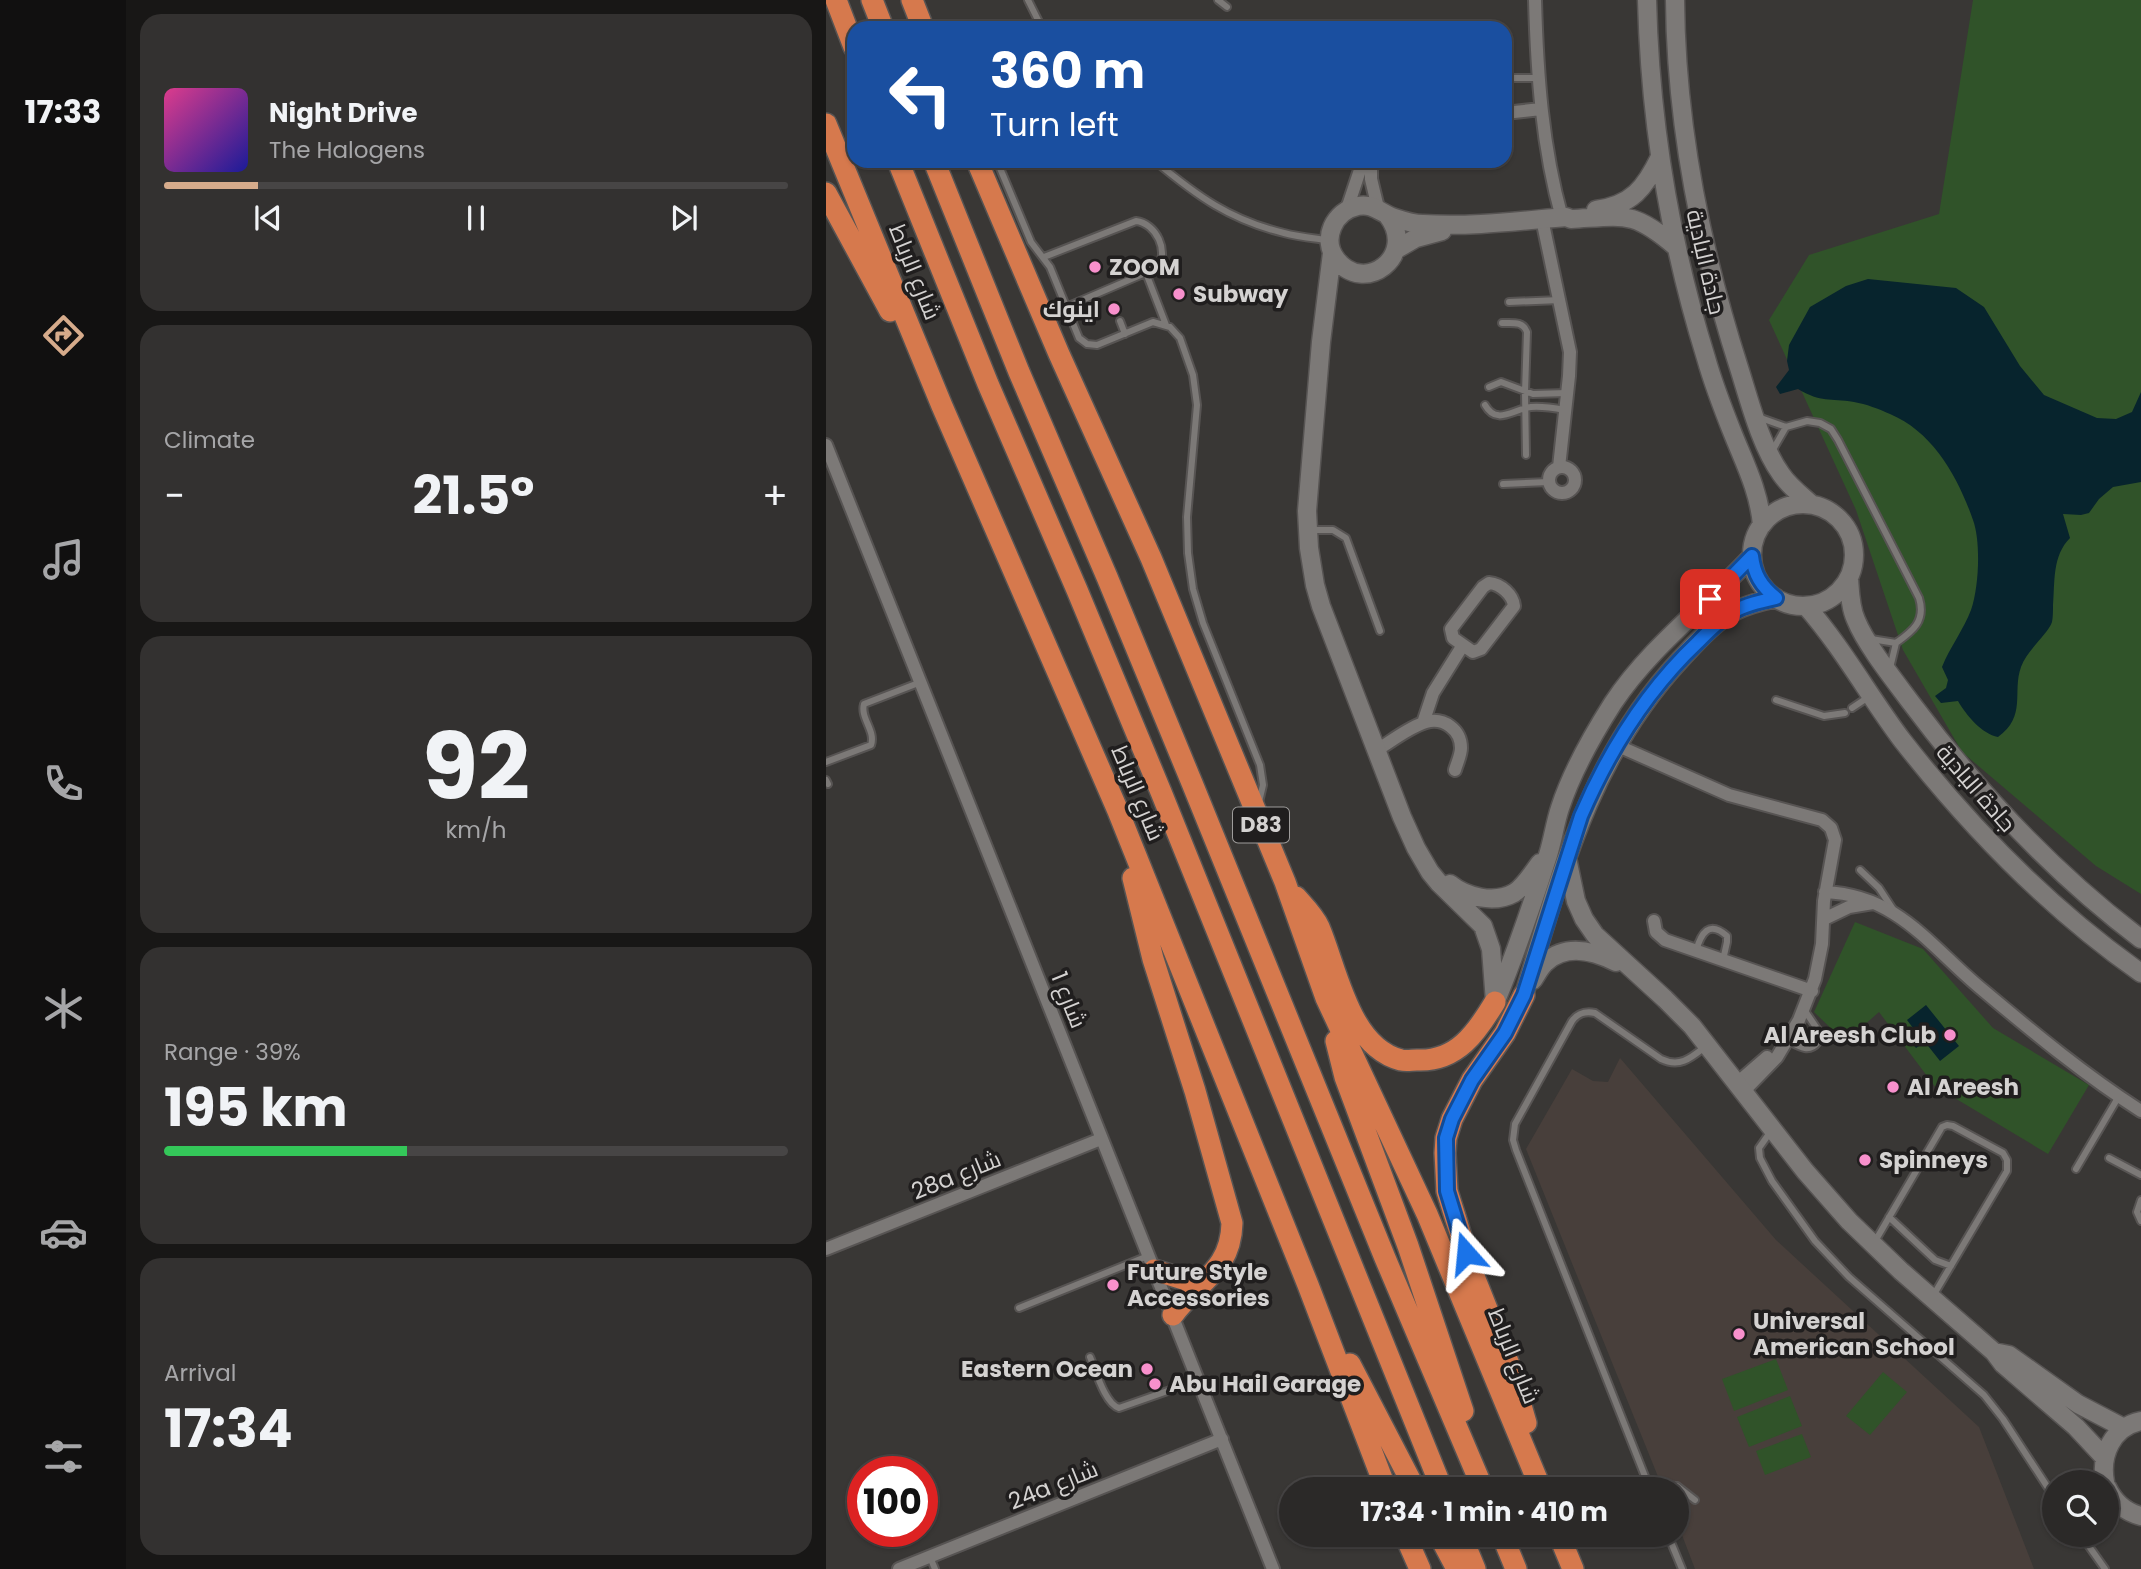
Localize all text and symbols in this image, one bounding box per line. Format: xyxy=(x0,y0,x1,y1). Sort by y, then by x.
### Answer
text: 360 m xyxy=(990,37,1145,105)
icon: left xyxy=(875,49,966,140)
text: 17:33 xyxy=(25,89,101,134)
text: Night Drive xyxy=(269,95,417,131)
text: Turn left xyxy=(990,102,1119,147)
text: The Halogens xyxy=(269,134,425,166)
icon: previous xyxy=(249,199,287,237)
icon: pause xyxy=(457,199,495,237)
icon: next xyxy=(665,199,703,237)
street label: جادة البادية xyxy=(1678,206,1734,318)
street label: شارع الرباط xyxy=(881,219,949,325)
place label: ZOOM xyxy=(1109,251,1180,283)
marker: ZOOM xyxy=(1087,259,1103,275)
place label: Subway xyxy=(1193,278,1289,310)
marker: Subway xyxy=(1171,286,1187,302)
place label: اينوك xyxy=(1043,293,1100,325)
marker: اينوك xyxy=(1106,301,1122,317)
icon: directions xyxy=(39,311,88,360)
text: Climate xyxy=(164,424,255,456)
text: 21.5° xyxy=(413,459,534,532)
text: − xyxy=(164,469,185,522)
text: + xyxy=(762,469,788,522)
icon: music xyxy=(39,535,88,584)
pin xyxy=(1680,569,1740,629)
icon: arrive xyxy=(1691,580,1729,618)
text: 92 xyxy=(422,703,530,831)
street label: جادة البادية xyxy=(1929,737,2023,839)
street label: شارع الرباط xyxy=(1104,740,1172,846)
icon: phone xyxy=(39,759,88,808)
road number: D83 xyxy=(1233,808,1289,842)
text: km/h xyxy=(445,814,507,846)
street label: شارع 1 xyxy=(1043,967,1095,1033)
icon: climate xyxy=(39,984,88,1033)
place label: Al Areesh Club xyxy=(1764,1019,1936,1051)
marker: Al Areesh Club xyxy=(1942,1027,1958,1043)
text: Range · 39% xyxy=(164,1036,301,1068)
text: 195 km xyxy=(164,1071,348,1144)
place label: Al Areesh xyxy=(1907,1071,2019,1103)
marker: Al Areesh xyxy=(1885,1079,1901,1095)
street label: 28a شارع xyxy=(906,1143,1006,1207)
place label: Spinneys xyxy=(1879,1144,1988,1176)
marker: Spinneys xyxy=(1857,1152,1873,1168)
icon: car xyxy=(39,1208,88,1257)
position arrow xyxy=(1429,1216,1503,1290)
place label: Future Style Accessories xyxy=(1127,1256,1270,1314)
marker: Future Style Accessories xyxy=(1105,1277,1121,1293)
street label: شارع الرباط xyxy=(1480,1303,1548,1409)
place label: Universal American School xyxy=(1753,1305,1955,1363)
marker: Universal American School xyxy=(1731,1326,1747,1342)
place label: Eastern Ocean xyxy=(961,1353,1133,1385)
text: Arrival xyxy=(164,1357,236,1389)
marker: Eastern Ocean xyxy=(1139,1361,1155,1377)
place label: Abu Hail Garage xyxy=(1169,1368,1361,1400)
marker: Abu Hail Garage xyxy=(1147,1376,1163,1392)
text: 17:34 xyxy=(164,1392,293,1465)
icon: filters xyxy=(39,1432,88,1481)
street label: 24a شارع xyxy=(1003,1453,1103,1517)
speed limit sign: 100 xyxy=(847,1456,938,1547)
map controls xyxy=(2042,1470,2119,1547)
button: search xyxy=(2042,1470,2119,1547)
text: 17:34 · 1 min · 410 m xyxy=(1360,1494,1608,1530)

